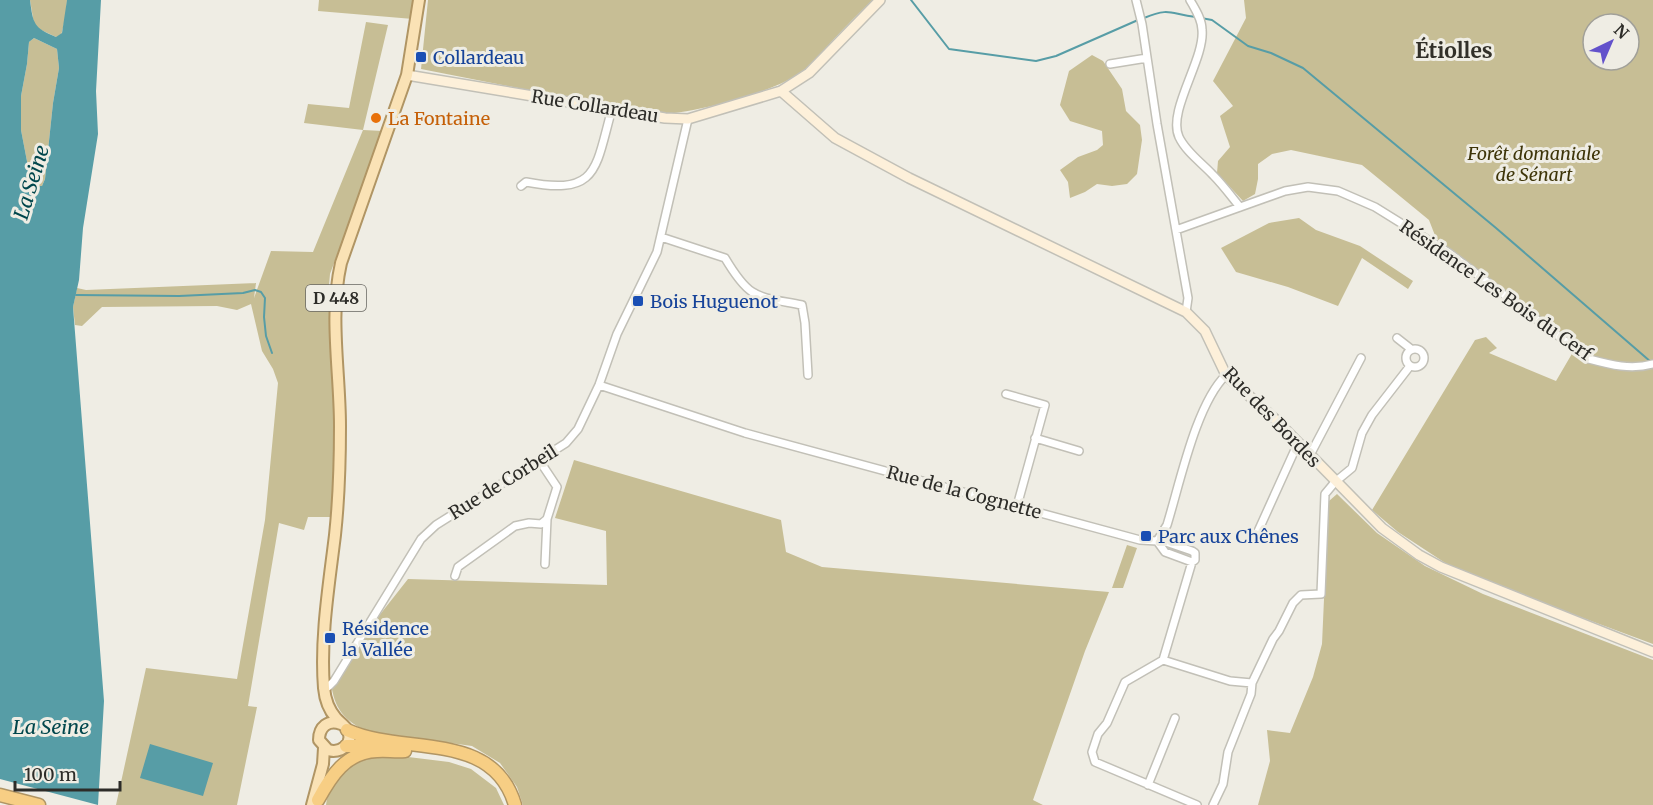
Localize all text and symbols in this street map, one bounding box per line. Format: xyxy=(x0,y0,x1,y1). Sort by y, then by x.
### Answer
north arrow xyxy=(1581,12,1641,72)
text: N xyxy=(1610,20,1633,43)
district label: Étiolles xyxy=(1415,36,1493,64)
place label: Collardeau xyxy=(433,46,524,69)
marker: Collardeau xyxy=(414,50,428,64)
street label: Rue Collardeau xyxy=(530,85,660,127)
place label: La Fontaine xyxy=(388,107,490,130)
marker: La Fontaine xyxy=(369,111,383,125)
water label: La Seine xyxy=(8,142,54,222)
park label: Forêt domaniale de Sénart xyxy=(1467,142,1600,186)
street label: Résidence Les Bois du Cerf xyxy=(1395,215,1597,366)
road number: D 448 xyxy=(306,285,366,311)
place label: Bois Huguenot xyxy=(650,290,778,313)
marker: Bois Huguenot xyxy=(631,294,645,308)
street label: Rue des Bordes xyxy=(1218,362,1326,472)
street label: Rue de Corbeil xyxy=(444,439,562,525)
street label: Rue de la Cognette xyxy=(884,460,1044,524)
place label: Parc aux Chênes xyxy=(1158,525,1299,548)
marker: Parc aux Chênes xyxy=(1139,529,1153,543)
place label: Résidence la Vallée xyxy=(342,617,429,661)
marker: Résidence la Vallée xyxy=(323,631,337,645)
water label: La Seine xyxy=(13,714,89,739)
scale bar xyxy=(15,754,120,792)
text: 100 m xyxy=(24,763,77,786)

